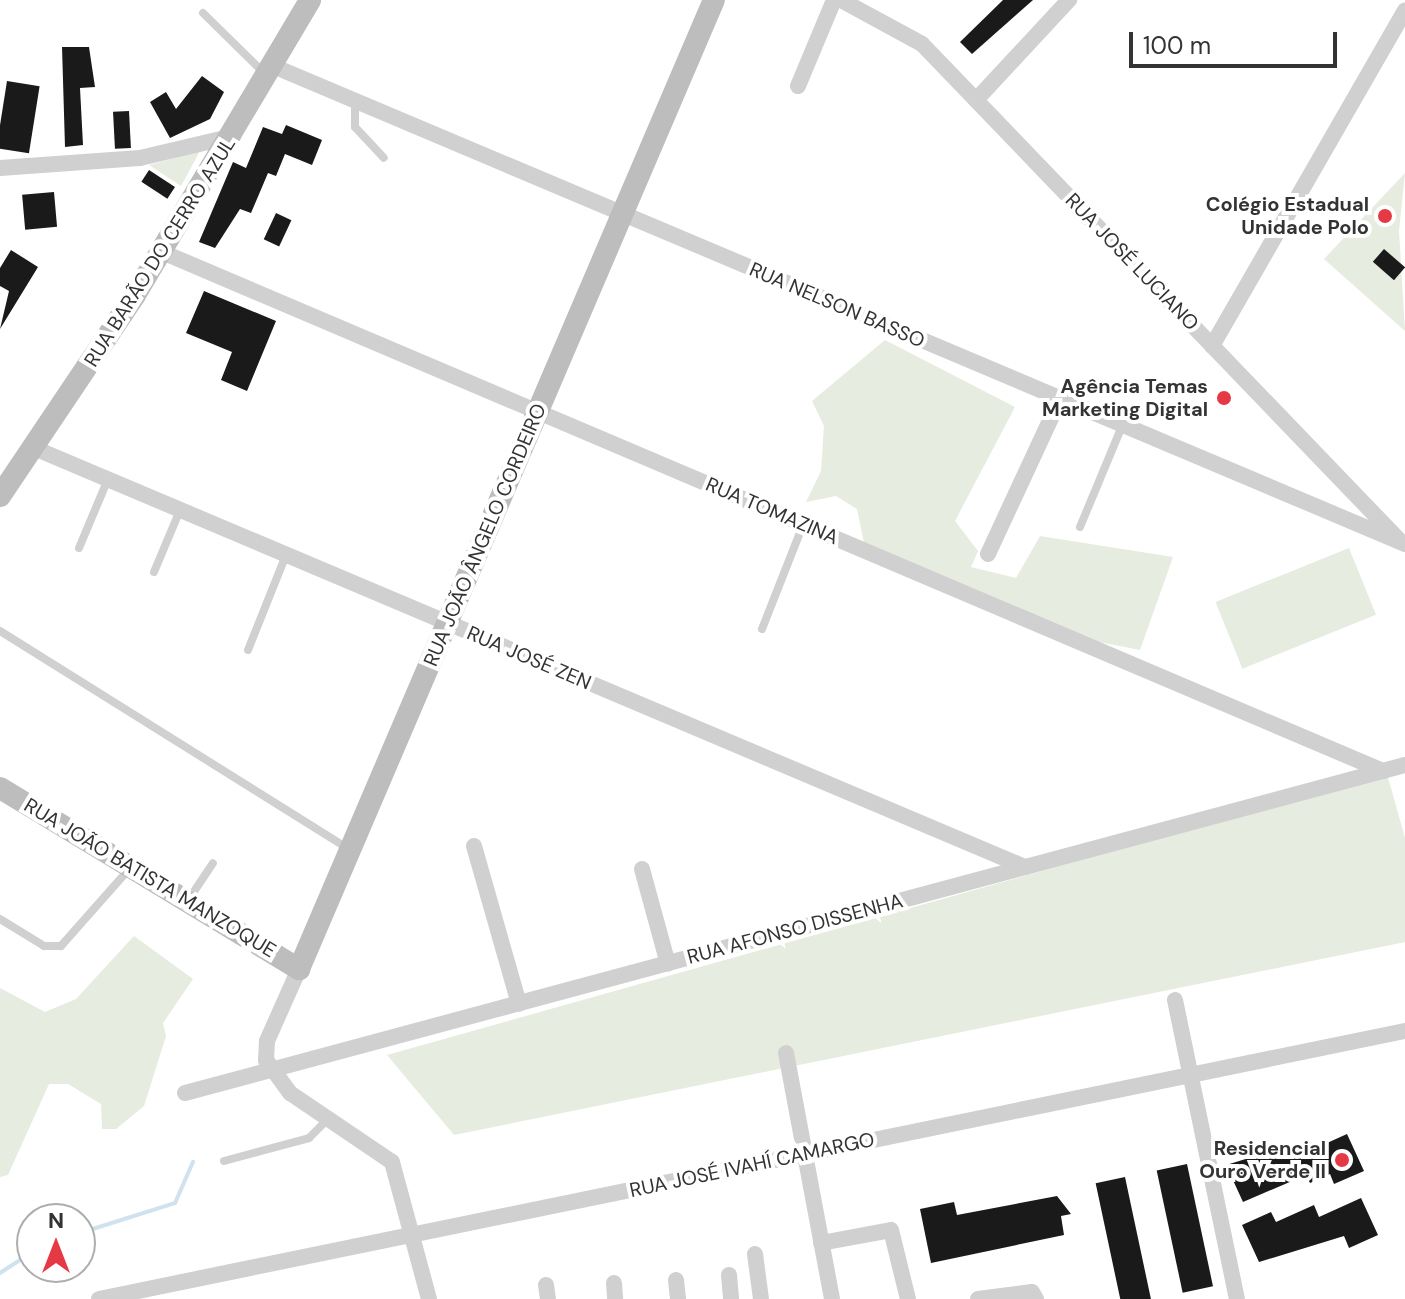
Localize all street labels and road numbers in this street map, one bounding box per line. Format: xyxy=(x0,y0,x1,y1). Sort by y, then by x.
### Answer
street label: RUA BARÃO DO CERRO AZUL xyxy=(79,133,241,371)
street label: RUA JOSÉ LUCIANO xyxy=(1060,188,1204,336)
street label: RUA NELSON BASSO xyxy=(746,257,928,353)
street label: RUA JOÃO ÂNGELO CORDEIRO xyxy=(419,400,551,670)
street label: RUA TOMAZINA xyxy=(702,472,842,550)
street label: RUA JOSÉ ZEN xyxy=(463,621,595,695)
street label: RUA JOÃO BATISTA MANZOQUE xyxy=(20,793,280,963)
street label: RUA AFONSO DISSENHA xyxy=(685,889,905,969)
street label: RUA JOSÉ IVAHÍ CAMARGO xyxy=(627,1127,877,1203)

